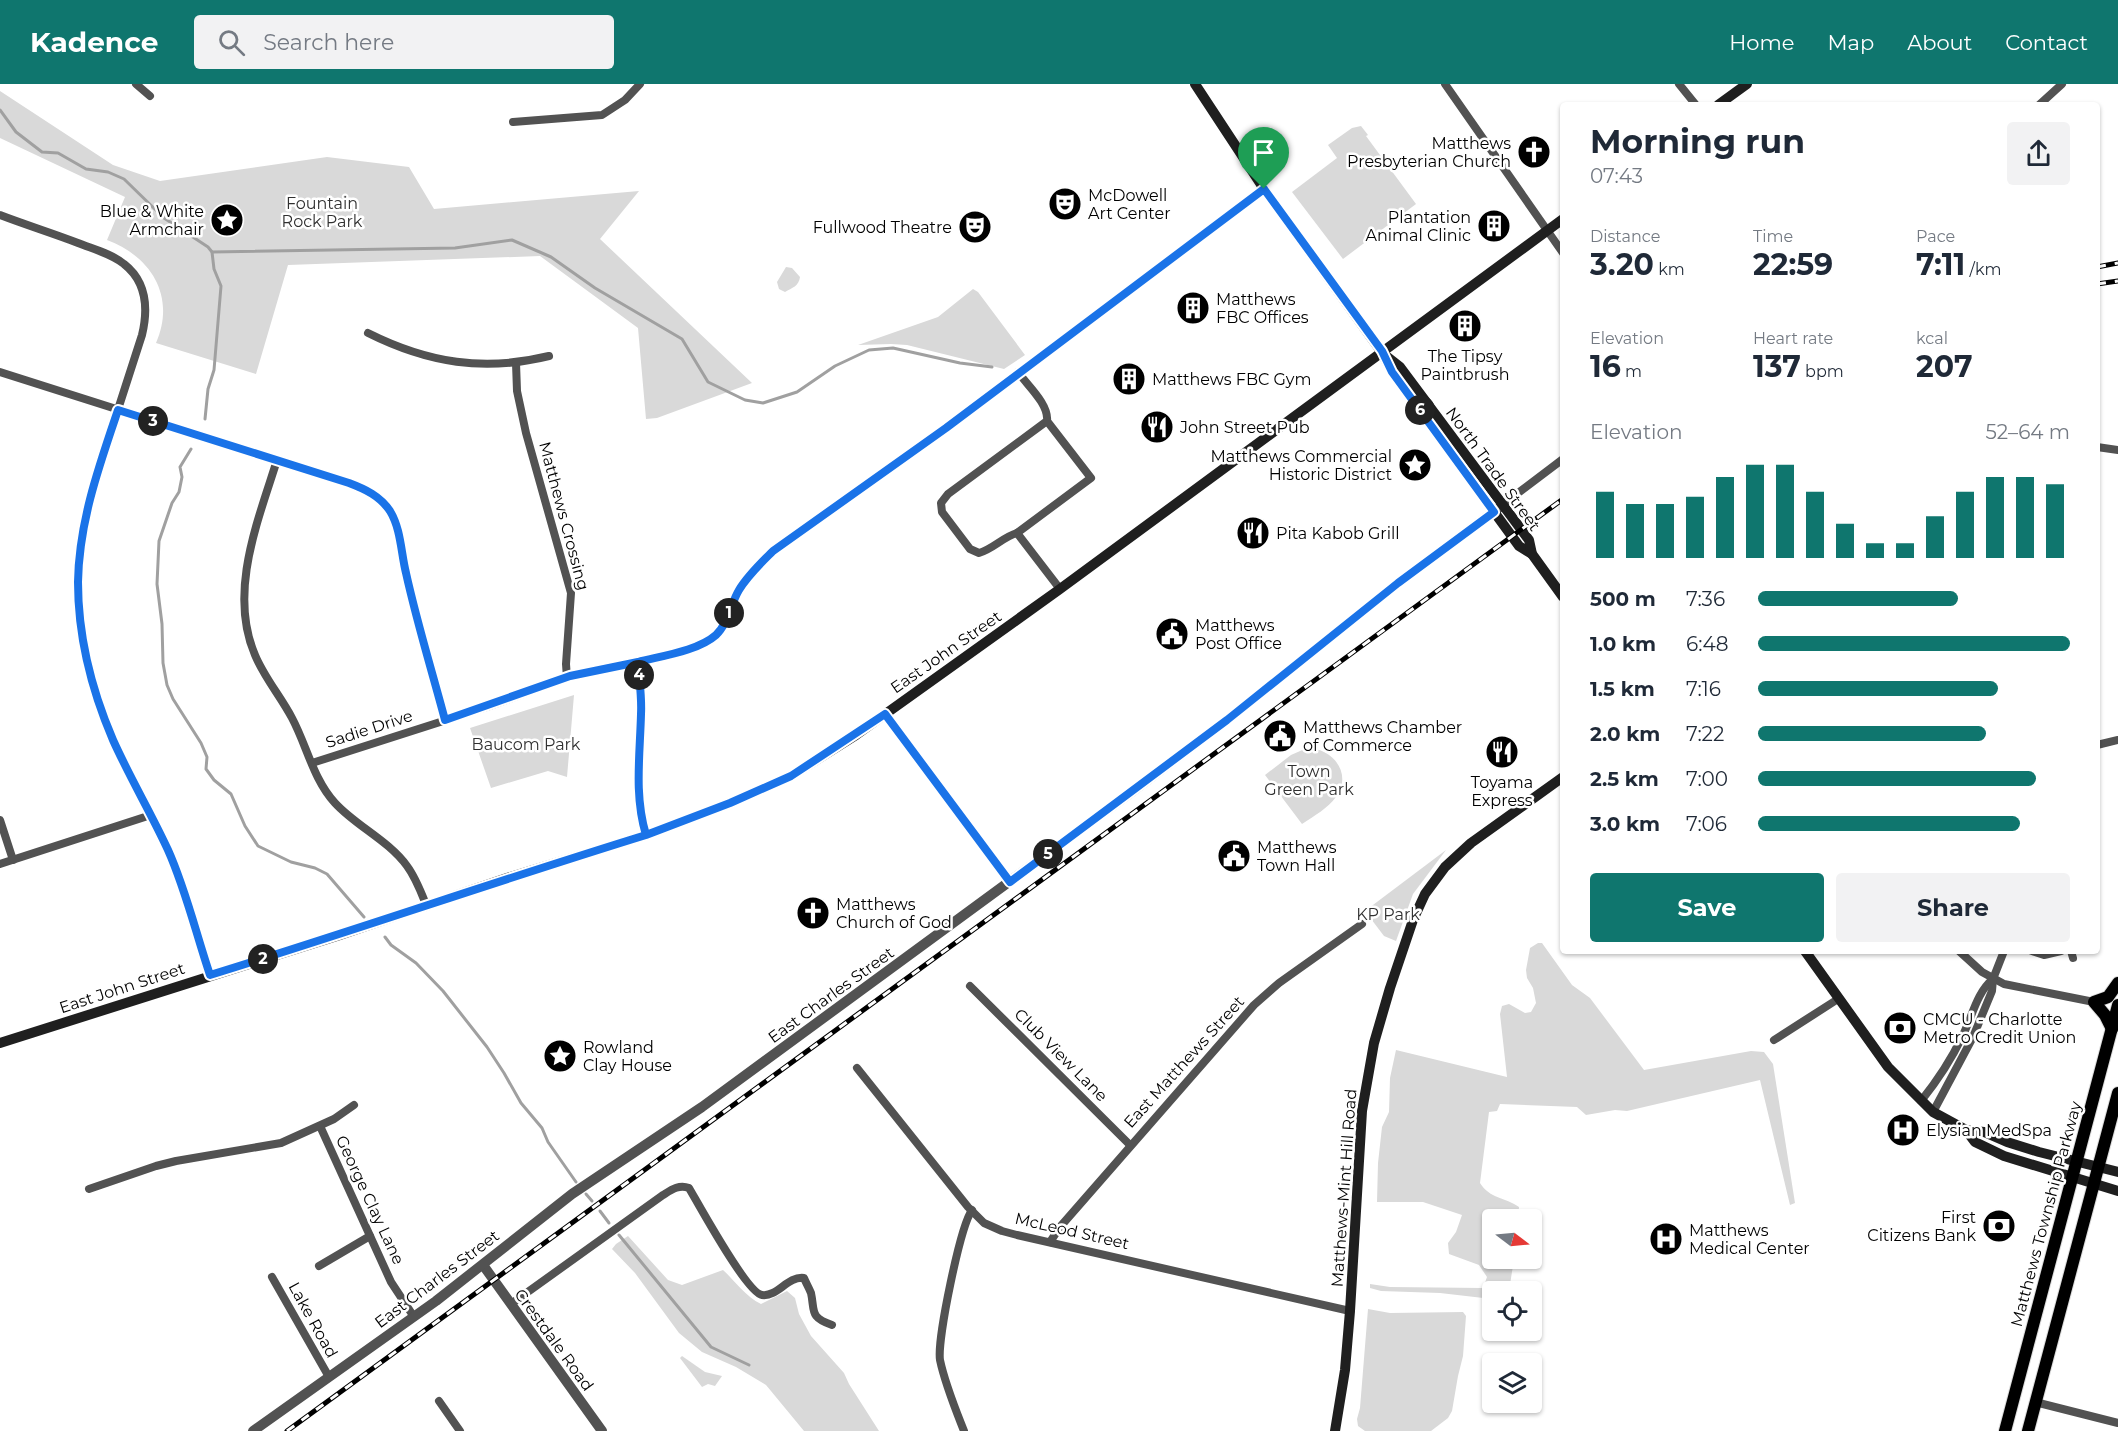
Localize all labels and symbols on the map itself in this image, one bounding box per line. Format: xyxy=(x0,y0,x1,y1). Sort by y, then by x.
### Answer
pin xyxy=(1238,127,1289,189)
place label: Matthews Presbyterian Church xyxy=(1347,134,1511,171)
church icon: Matthews Presbyterian Church xyxy=(1516,134,1552,170)
theatre icon: McDowell Art Center xyxy=(1047,186,1083,222)
place label: McDowell Art Center xyxy=(1088,186,1171,223)
park label: Fountain Rock Park xyxy=(282,194,363,231)
place label: Blue & White Armchair xyxy=(100,202,204,239)
place icon: Blue & White Armchair xyxy=(209,202,245,238)
place label: Plantation Animal Clinic xyxy=(1365,208,1471,245)
building icon: Plantation Animal Clinic xyxy=(1476,208,1512,244)
theatre icon: Fullwood Theatre xyxy=(957,209,993,245)
place label: Fullwood Theatre xyxy=(813,218,952,237)
building icon: Matthews FBC Offices xyxy=(1175,290,1211,326)
place label: Matthews FBC Offices xyxy=(1216,290,1309,327)
building icon: The Tipsy Paintbrush xyxy=(1447,308,1483,344)
place label: The Tipsy Paintbrush xyxy=(1421,347,1509,384)
building icon: Matthews FBC Gym xyxy=(1111,361,1147,397)
place label: Matthews FBC Gym xyxy=(1152,370,1312,389)
pin: 6 xyxy=(1405,395,1435,425)
street label: North Trade Street xyxy=(1442,403,1545,535)
pin: 3 xyxy=(138,406,168,436)
restaurant icon: John Street Pub xyxy=(1139,409,1175,445)
place label: John Street Pub xyxy=(1179,418,1310,437)
street label: Matthews Crossing xyxy=(535,440,593,592)
place label: Matthews Commercial Historic District xyxy=(1210,447,1392,484)
place icon: Matthews Commercial Historic District xyxy=(1397,447,1433,483)
restaurant icon: Pita Kabob Grill xyxy=(1235,515,1271,551)
place label: Pita Kabob Grill xyxy=(1276,524,1400,543)
pin: 1 xyxy=(714,598,744,628)
street label: East John Street xyxy=(887,606,1005,697)
public building icon: Matthews Post Office xyxy=(1154,616,1190,652)
place label: Matthews Post Office xyxy=(1195,616,1282,653)
pin: 4 xyxy=(624,660,654,690)
street label: Sadie Drive xyxy=(323,706,415,752)
public building icon: Matthews Chamber of Commerce xyxy=(1262,718,1298,754)
place label: Matthews Chamber of Commerce xyxy=(1303,718,1462,755)
restaurant icon: Toyama Express xyxy=(1484,734,1520,770)
park label: Baucom Park xyxy=(472,735,581,754)
park label: Town Green Park xyxy=(1264,762,1354,799)
place label: Toyama Express xyxy=(1471,773,1533,810)
public building icon: Matthews Town Hall xyxy=(1216,838,1252,874)
place label: Matthews Town Hall xyxy=(1257,838,1337,875)
pin: 5 xyxy=(1033,839,1063,869)
church icon: Matthews Church of God xyxy=(795,895,831,931)
place label: Matthews Church of God xyxy=(836,895,952,932)
park label: KP Park xyxy=(1356,905,1420,924)
street label: East Charles Street xyxy=(764,943,898,1047)
pin: 2 xyxy=(248,944,278,974)
street label: East John Street xyxy=(57,959,188,1017)
street label: East Matthews Street xyxy=(1120,992,1248,1132)
street label: Club View Lane xyxy=(1011,1005,1111,1105)
bank icon: CMCU - Charlotte Metro Credit Union xyxy=(1882,1010,1918,1046)
place label: CMCU - Charlotte Metro Credit Union xyxy=(1923,1010,2076,1047)
place icon: Rowland Clay House xyxy=(542,1038,578,1074)
place label: Rowland Clay House xyxy=(583,1038,672,1075)
street label: Matthews-Mint Hill Road xyxy=(1328,1088,1360,1288)
street label: Matthews Township Parkway xyxy=(2007,1099,2085,1329)
hospital icon: Elysian MedSpa xyxy=(1885,1112,1921,1148)
place label: Elysian MedSpa xyxy=(1926,1121,2052,1140)
street label: George Clay Lane xyxy=(332,1133,408,1267)
place label: First Citizens Bank xyxy=(1867,1208,1976,1245)
bank icon: First Citizens Bank xyxy=(1981,1208,2017,1244)
street label: McLeod Street xyxy=(1013,1209,1131,1253)
north arrow xyxy=(1482,1209,1542,1269)
hospital icon: Matthews Medical Center xyxy=(1648,1221,1684,1257)
place label: Matthews Medical Center xyxy=(1689,1221,1810,1258)
street label: East Charles Street xyxy=(371,1226,503,1332)
street label: Lake Road xyxy=(284,1279,342,1361)
street label: Crestdale Road xyxy=(511,1285,597,1395)

